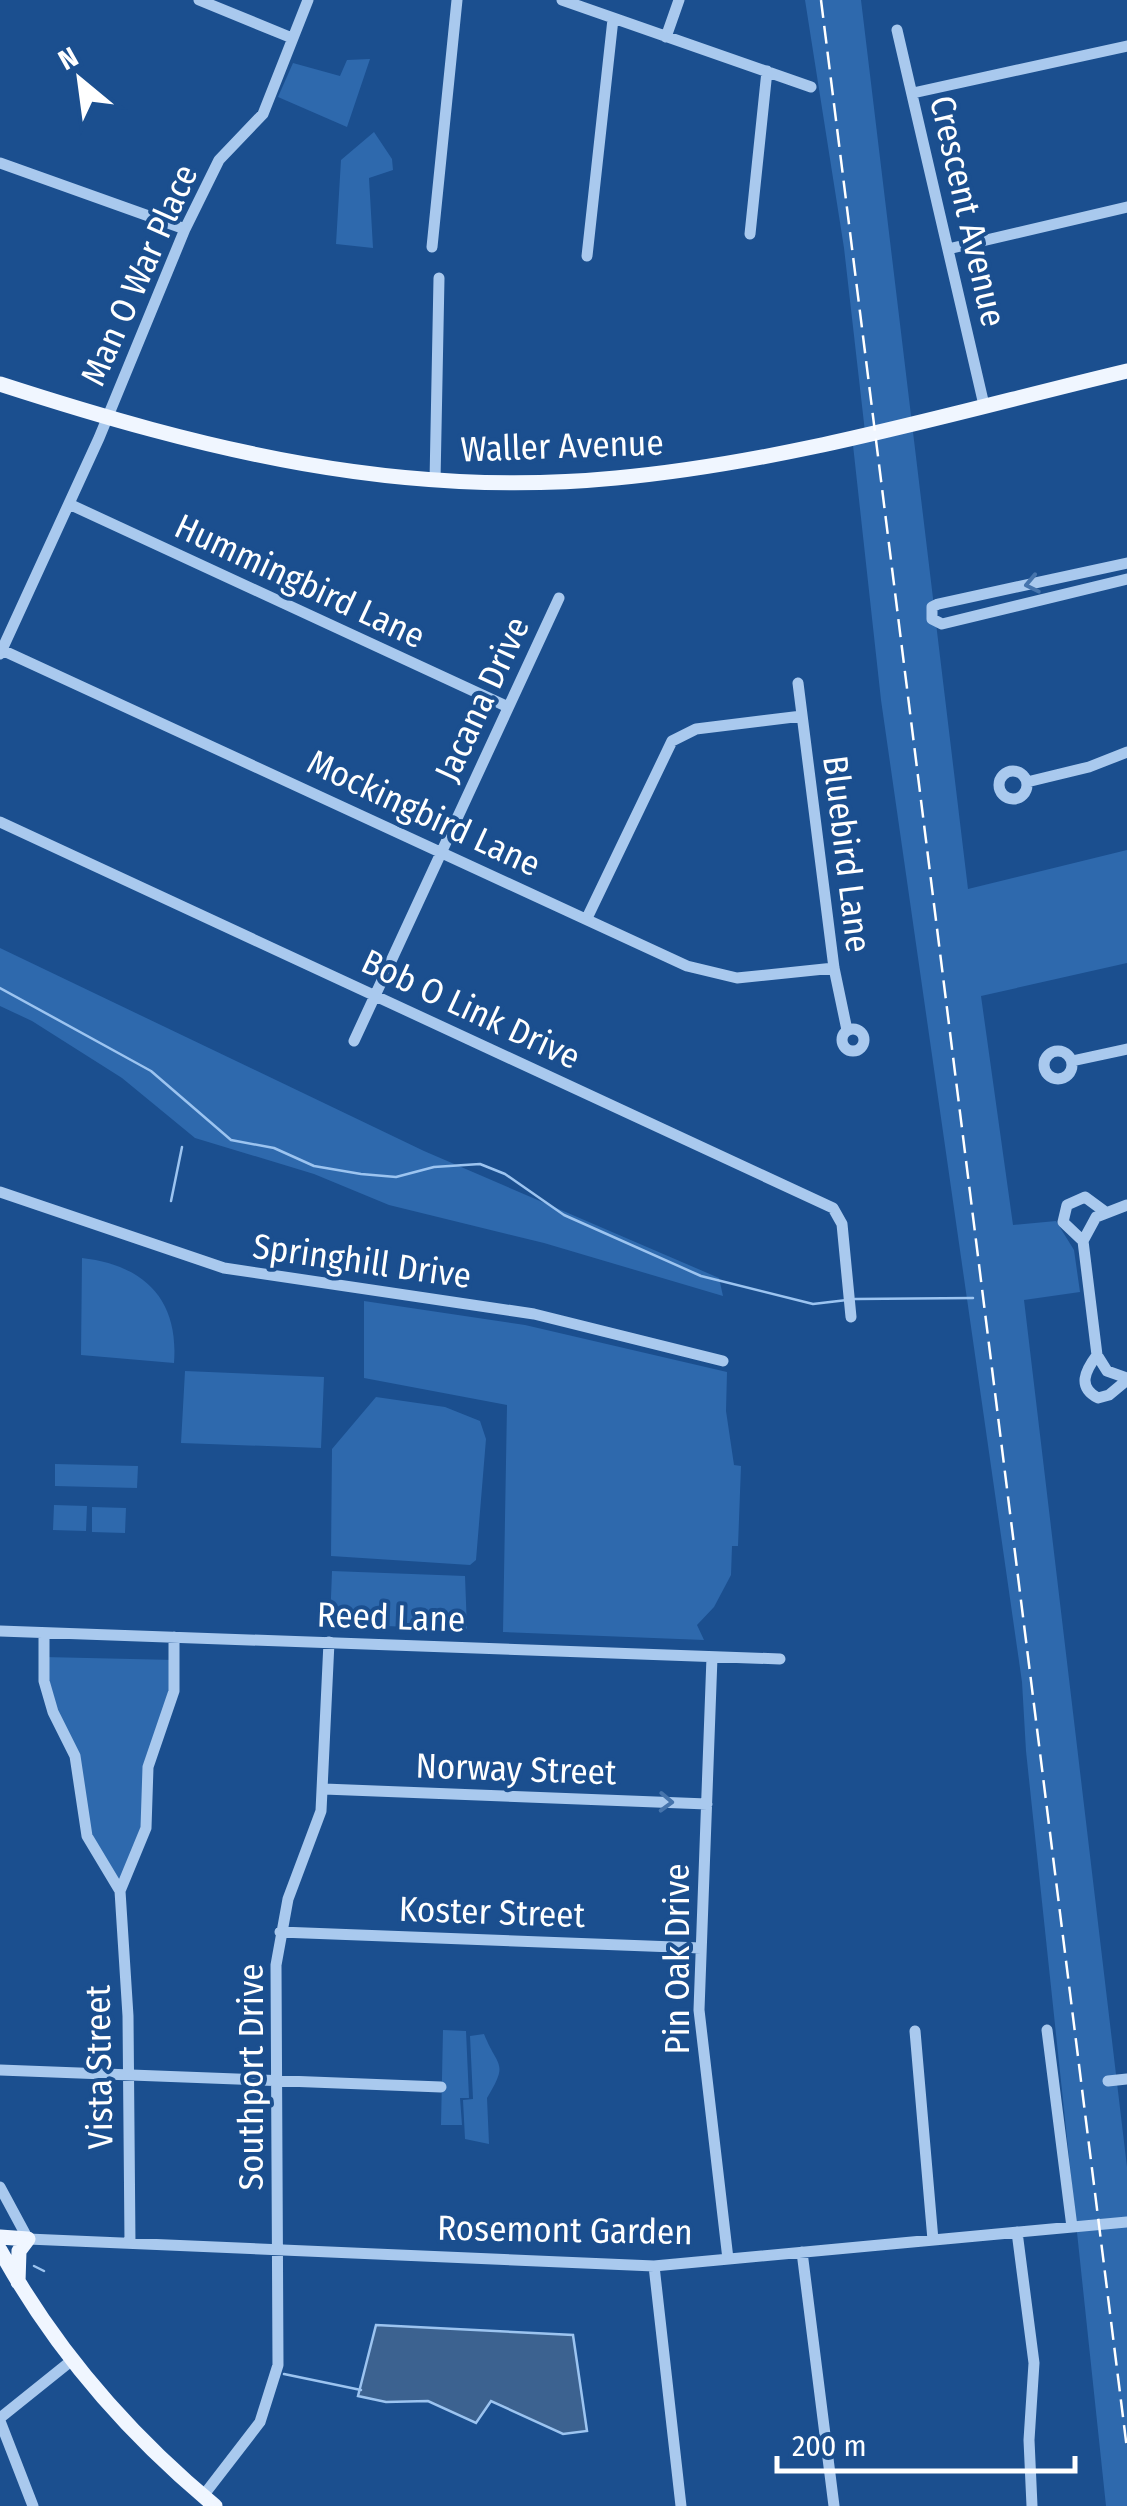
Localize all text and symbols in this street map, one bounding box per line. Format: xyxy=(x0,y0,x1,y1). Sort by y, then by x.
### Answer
north arrow xyxy=(30,30,130,130)
text: N xyxy=(53,40,83,77)
street label: Crescent Avenue xyxy=(921,91,1015,331)
street label: Man O War Place xyxy=(72,158,206,392)
street label: Waller Avenue xyxy=(460,421,664,471)
street label: Hummingbird Lane xyxy=(168,505,432,657)
one-way arrow xyxy=(1024,572,1041,593)
street label: Jacana Drive xyxy=(426,610,538,788)
street label: Mockingbird Lane xyxy=(301,741,547,885)
street label: Bluebird Lane xyxy=(814,753,880,955)
street label: Bob O Link Drive xyxy=(355,940,587,1078)
street label: Springhill Drive xyxy=(250,1225,474,1297)
street label: Reed Lane xyxy=(316,1593,466,1641)
street label: Norway Street xyxy=(415,1745,618,1794)
one-way arrow xyxy=(659,1792,675,1813)
street label: Pin Oak Drive xyxy=(656,1863,698,2055)
street label: Koster Street xyxy=(398,1888,586,1936)
street label: Southport Drive xyxy=(230,1964,272,2190)
street label: Vista Street xyxy=(77,1984,121,2149)
street label: Rosemont Garden xyxy=(437,2207,693,2253)
scale bar xyxy=(777,2411,1074,2473)
text: 200 m xyxy=(792,2428,867,2464)

